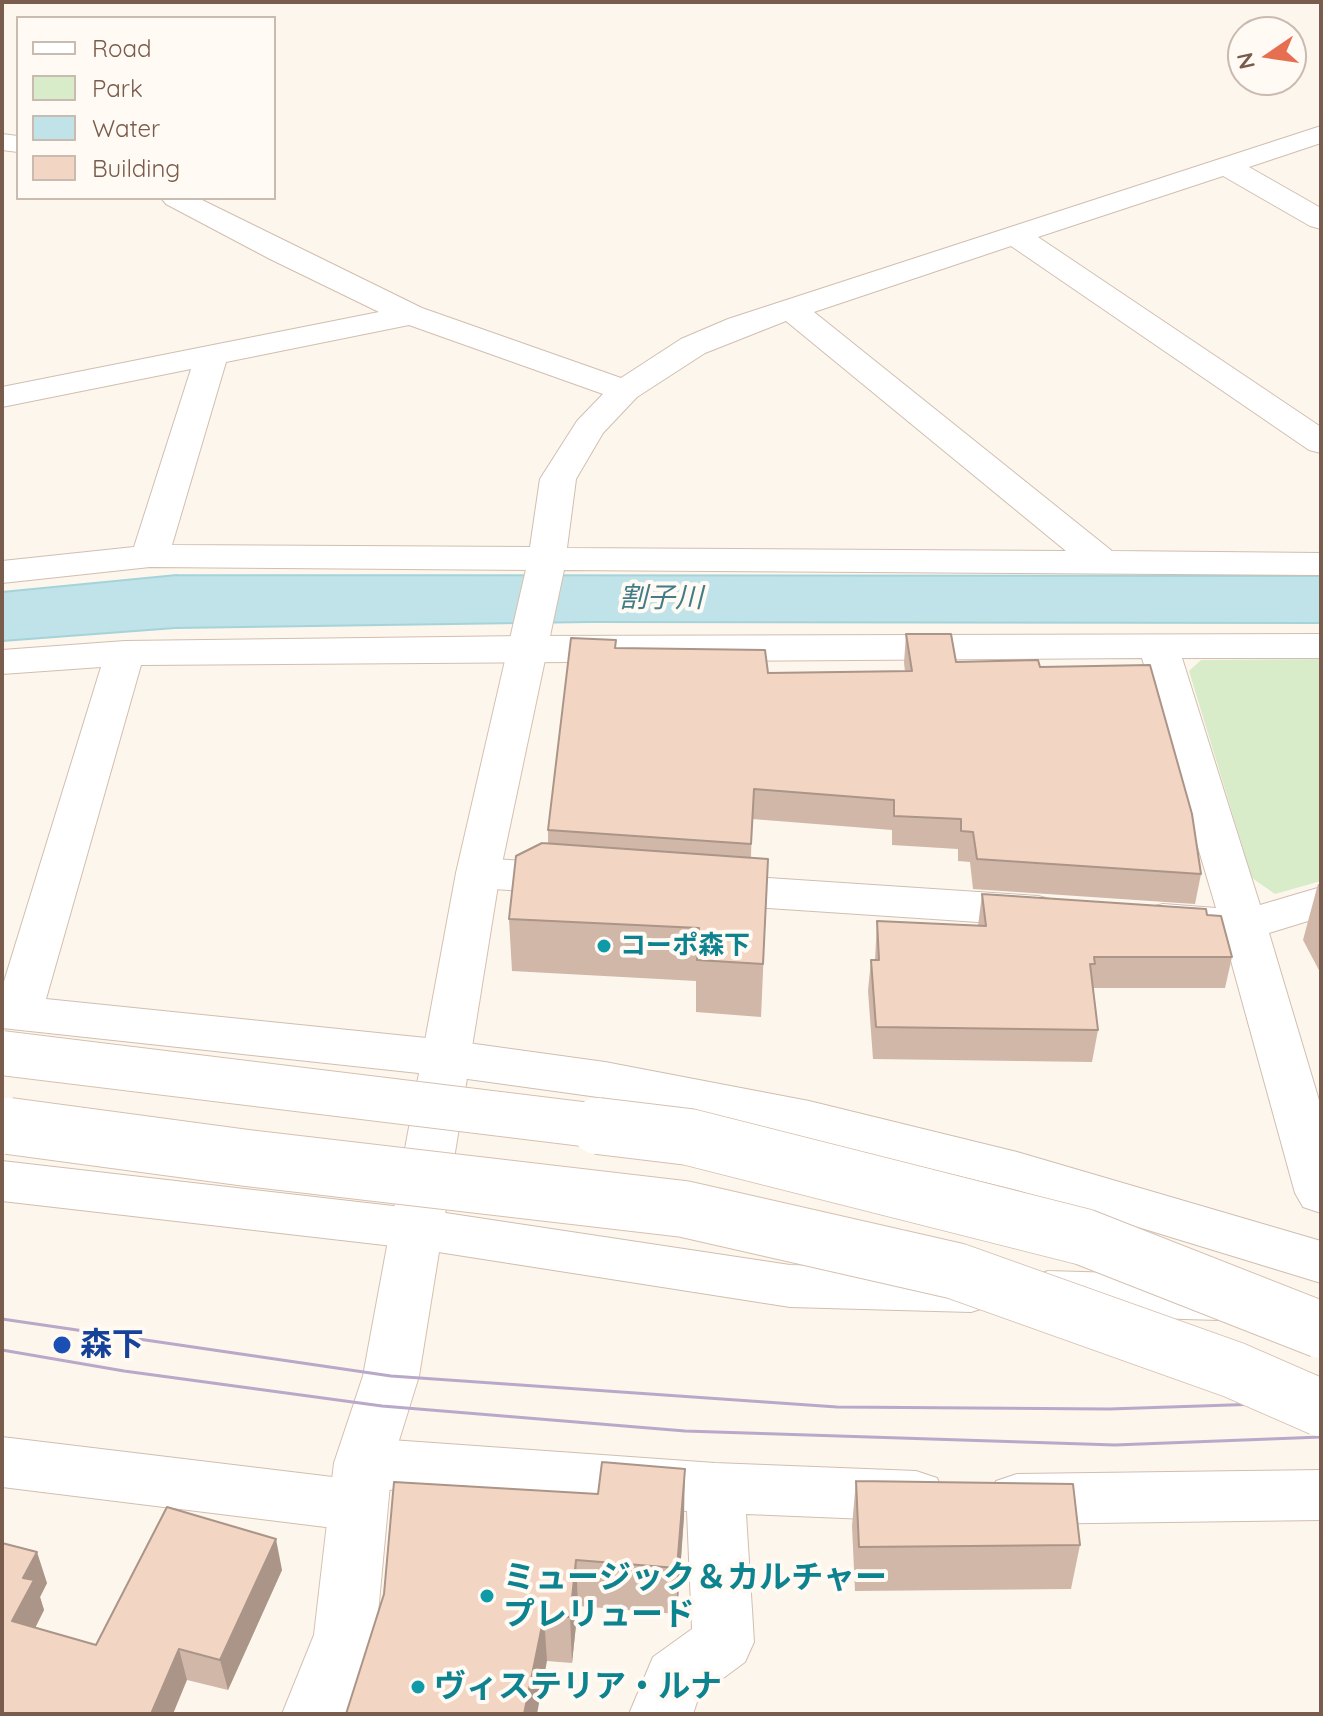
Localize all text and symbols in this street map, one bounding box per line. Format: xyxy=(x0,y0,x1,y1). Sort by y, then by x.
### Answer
legend xyxy=(16,16,276,200)
north arrow xyxy=(1227,16,1307,96)
text: Road xyxy=(92,33,152,63)
text: N xyxy=(1230,50,1261,72)
text: Park xyxy=(92,73,143,103)
text: Water xyxy=(92,113,160,143)
text: Building xyxy=(92,153,180,183)
water label: 割子川 xyxy=(619,582,703,616)
place label: コーポ森下 xyxy=(620,930,750,962)
marker: コーポ森下 xyxy=(595,937,613,955)
place label: 森下 xyxy=(80,1326,144,1364)
marker: 森下 xyxy=(51,1334,73,1356)
place label: ミュージック＆カルチャー プレリュード xyxy=(503,1559,887,1634)
marker: ミュージック＆カルチャー プレリュード xyxy=(478,1587,496,1605)
place label: ヴィステリア・ルナ xyxy=(434,1668,722,1706)
marker: ヴィステリア・ルナ xyxy=(409,1678,427,1696)

